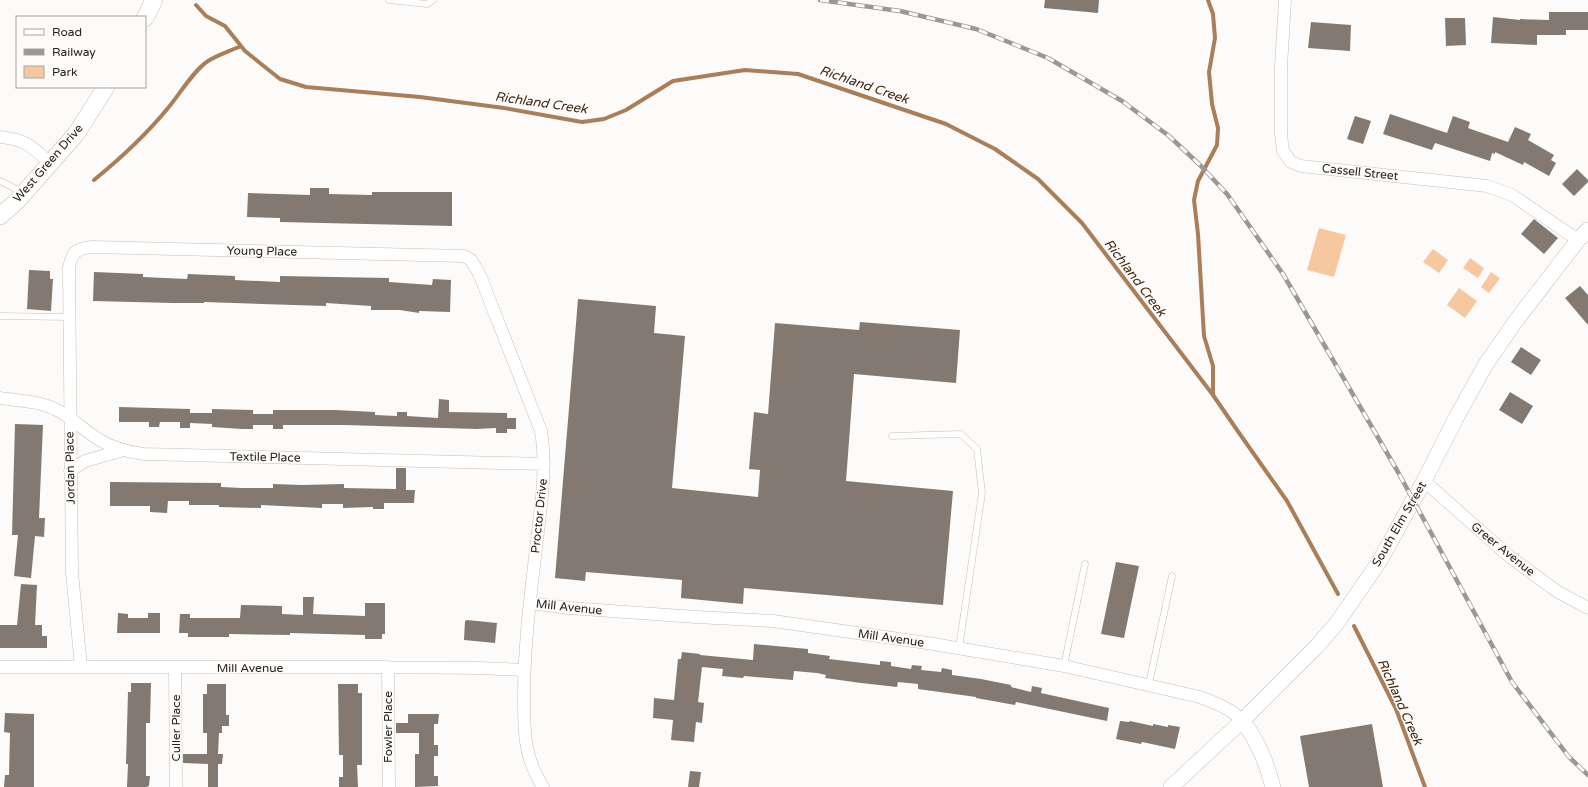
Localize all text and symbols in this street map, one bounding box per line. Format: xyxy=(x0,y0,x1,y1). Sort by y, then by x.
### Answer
legend xyxy=(16,16,146,88)
text: Road xyxy=(52,25,82,39)
text: Railway xyxy=(52,45,96,59)
water label: Richland Creek xyxy=(817,62,911,108)
text: Park xyxy=(52,65,78,79)
water label: Richland Creek xyxy=(494,89,589,118)
street label: West Green Drive xyxy=(10,121,86,205)
street label: Cassell Street xyxy=(1321,161,1399,183)
water label: Richland Creek xyxy=(1101,236,1170,321)
street label: Young Place xyxy=(227,243,297,259)
street label: Jordan Place xyxy=(62,431,78,505)
street label: Textile Place xyxy=(229,449,301,465)
street label: Proctor Drive xyxy=(528,478,550,554)
street label: South Elm Street xyxy=(1369,479,1429,569)
street label: Greer Avenue xyxy=(1468,519,1538,579)
street label: Mill Avenue xyxy=(535,597,603,617)
street label: Mill Avenue xyxy=(857,626,925,650)
water label: Richland Creek xyxy=(1374,656,1427,749)
street label: Mill Avenue xyxy=(217,661,283,675)
street label: Fowler Place xyxy=(381,691,395,763)
street label: Culler Place xyxy=(169,694,183,761)

